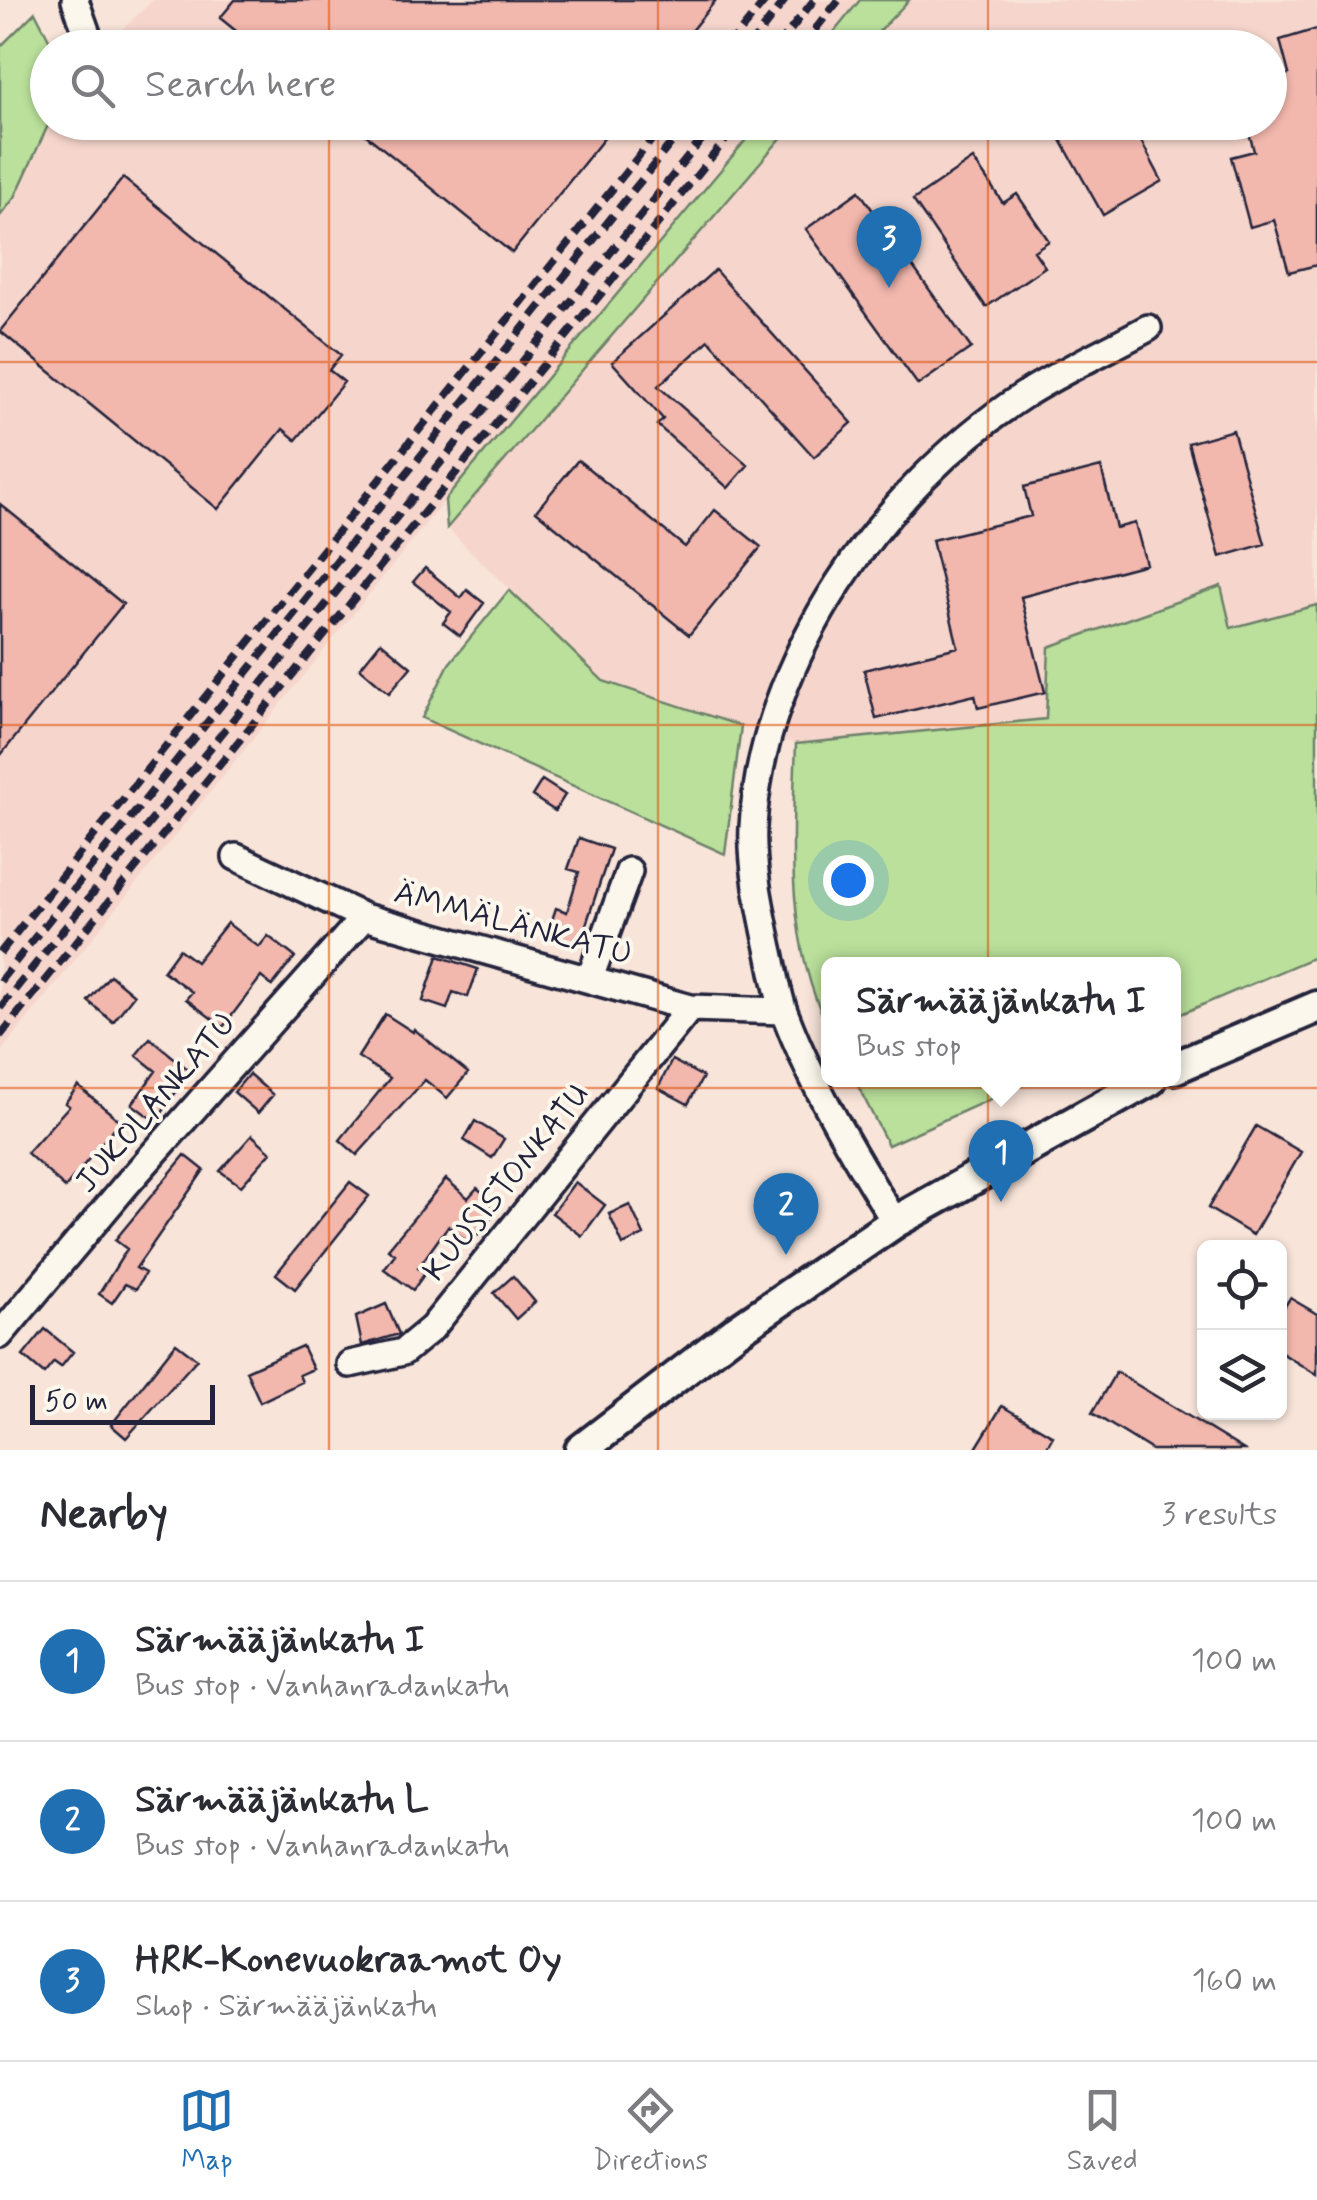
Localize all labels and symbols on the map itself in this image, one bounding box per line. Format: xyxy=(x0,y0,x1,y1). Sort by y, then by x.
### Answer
pin: 3 xyxy=(856,206,922,288)
your location xyxy=(823,855,874,906)
street label: ÄMMÄLÄNKATU xyxy=(389,872,637,976)
street label: JUKOLANKATU xyxy=(66,1004,246,1202)
street label: KUUSISTONKATU xyxy=(414,1075,600,1291)
pin: 1 xyxy=(968,1120,1034,1202)
pin: 2 xyxy=(754,1172,818,1255)
scale bar xyxy=(30,1380,215,1424)

